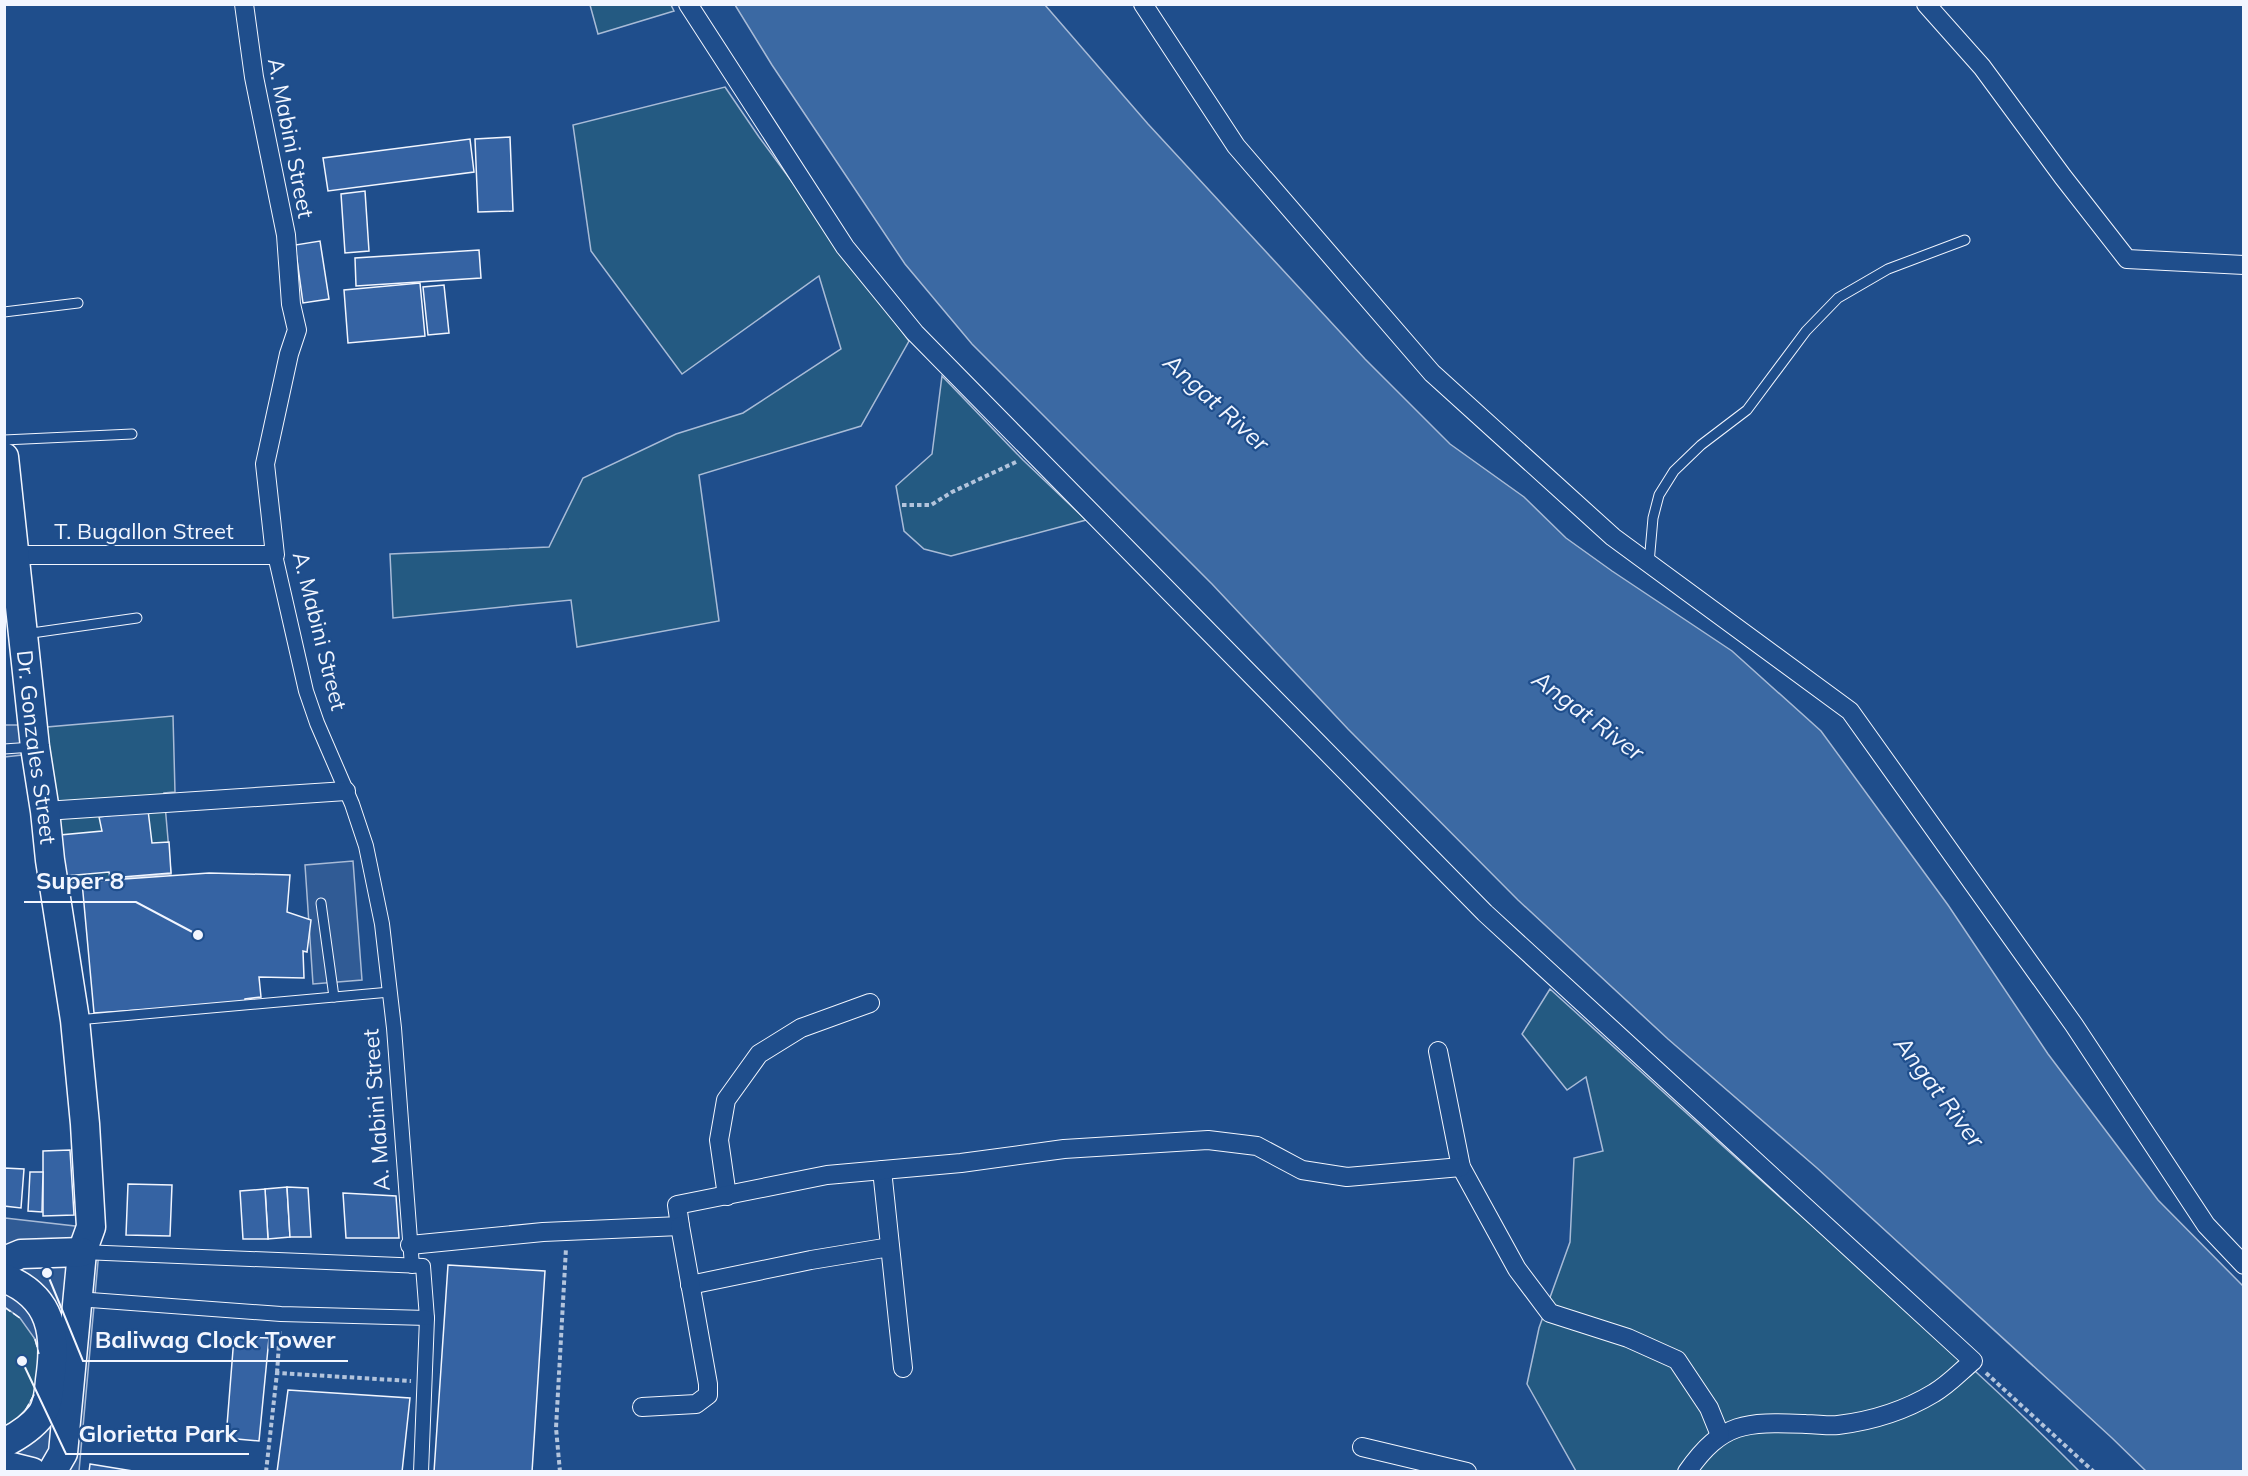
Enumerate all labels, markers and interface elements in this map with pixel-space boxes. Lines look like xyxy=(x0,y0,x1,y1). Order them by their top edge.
street label: A. Mabini Street xyxy=(262,56,320,221)
water label: Angat River xyxy=(1157,346,1277,458)
street label: T. Bugallon Street xyxy=(54,517,234,545)
street label: A. Mabini Street xyxy=(287,549,353,714)
street label: Dr. Gonzales Street xyxy=(11,649,62,846)
water label: Angat River xyxy=(1526,663,1651,768)
callout: Super 8 xyxy=(24,860,136,902)
text: Super 8 xyxy=(36,865,124,895)
street label: A. Mabini Street xyxy=(356,1028,396,1192)
water label: Angat River xyxy=(1888,1029,1992,1154)
callout: Baliwag Clock Tower xyxy=(83,1319,348,1361)
text: Baliwag Clock Tower xyxy=(95,1324,336,1354)
callout: Glorietta Park xyxy=(66,1412,249,1454)
text: Glorietta Park xyxy=(79,1418,238,1448)

